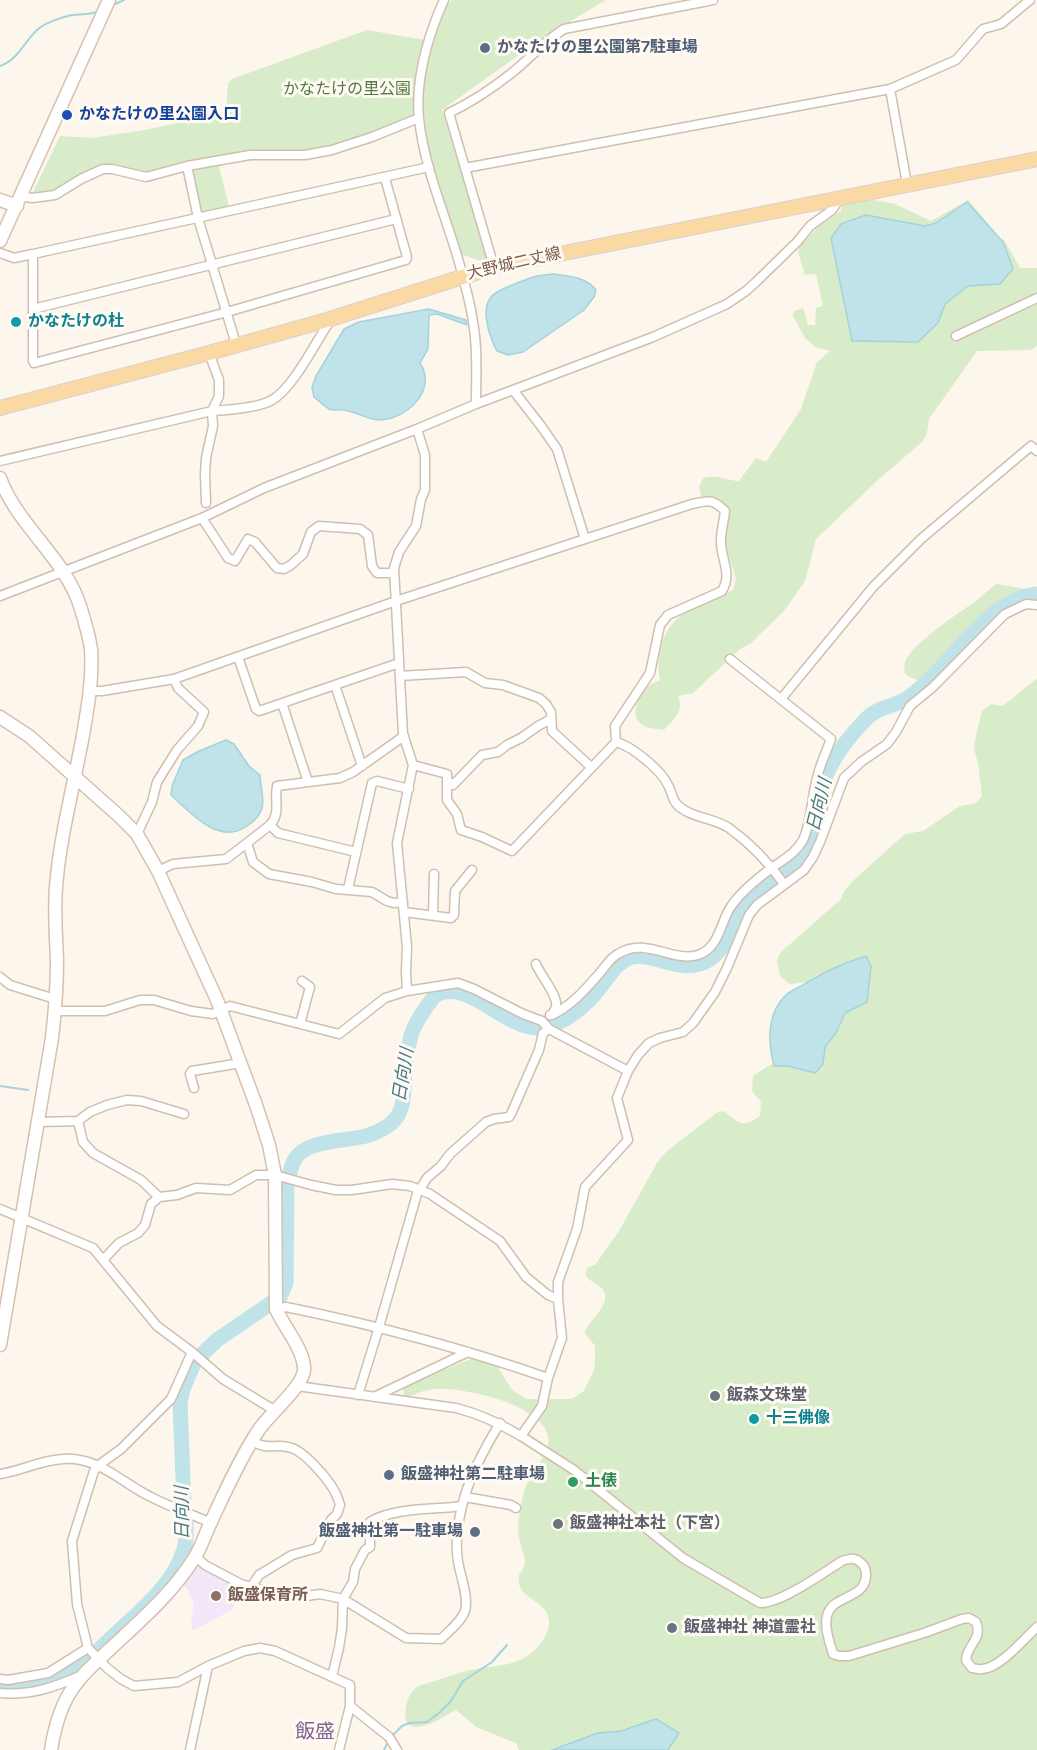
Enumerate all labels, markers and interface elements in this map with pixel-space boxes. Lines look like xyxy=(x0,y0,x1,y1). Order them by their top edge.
place label: かなたけの里公園第7駐車場 xyxy=(497,38,698,58)
marker: かなたけの里公園第7駐車場 xyxy=(478,41,492,55)
park label: かなたけの里公園 xyxy=(283,80,411,100)
place label: かなたけの里公園入口 xyxy=(79,105,239,125)
marker: かなたけの里公園入口 xyxy=(60,108,74,122)
street label: 大野城二丈線 xyxy=(465,244,563,284)
place label: かなたけの杜 xyxy=(28,312,124,332)
marker: かなたけの杜 xyxy=(9,315,23,329)
water label: 日向川 xyxy=(803,776,837,834)
water label: 日向川 xyxy=(389,1047,419,1103)
place label: 飯森文珠堂 xyxy=(727,1386,807,1406)
marker: 飯森文珠堂 xyxy=(708,1389,722,1403)
place label: 十三佛像 xyxy=(766,1409,830,1429)
marker: 十三佛像 xyxy=(747,1412,761,1426)
place label: 飯盛神社第二駐車場 xyxy=(401,1465,545,1485)
marker: 飯盛神社第二駐車場 xyxy=(382,1468,396,1482)
place label: 土俵 xyxy=(585,1472,617,1492)
marker: 土俵 xyxy=(566,1475,580,1489)
water label: 日向川 xyxy=(172,1486,194,1540)
place label: 飯盛神社本社（下宮） xyxy=(570,1514,730,1534)
marker: 飯盛神社本社（下宮） xyxy=(551,1517,565,1531)
place label: 飯盛神社第一駐車場 xyxy=(319,1522,463,1542)
marker: 飯盛神社第一駐車場 xyxy=(468,1525,482,1539)
place label: 飯盛保育所 xyxy=(228,1586,308,1606)
marker: 飯盛保育所 xyxy=(209,1589,223,1603)
place label: 飯盛神社 神道霊社 xyxy=(684,1618,816,1638)
marker: 飯盛神社 神道霊社 xyxy=(665,1621,679,1635)
district label: 飯盛 xyxy=(295,1721,335,1745)

